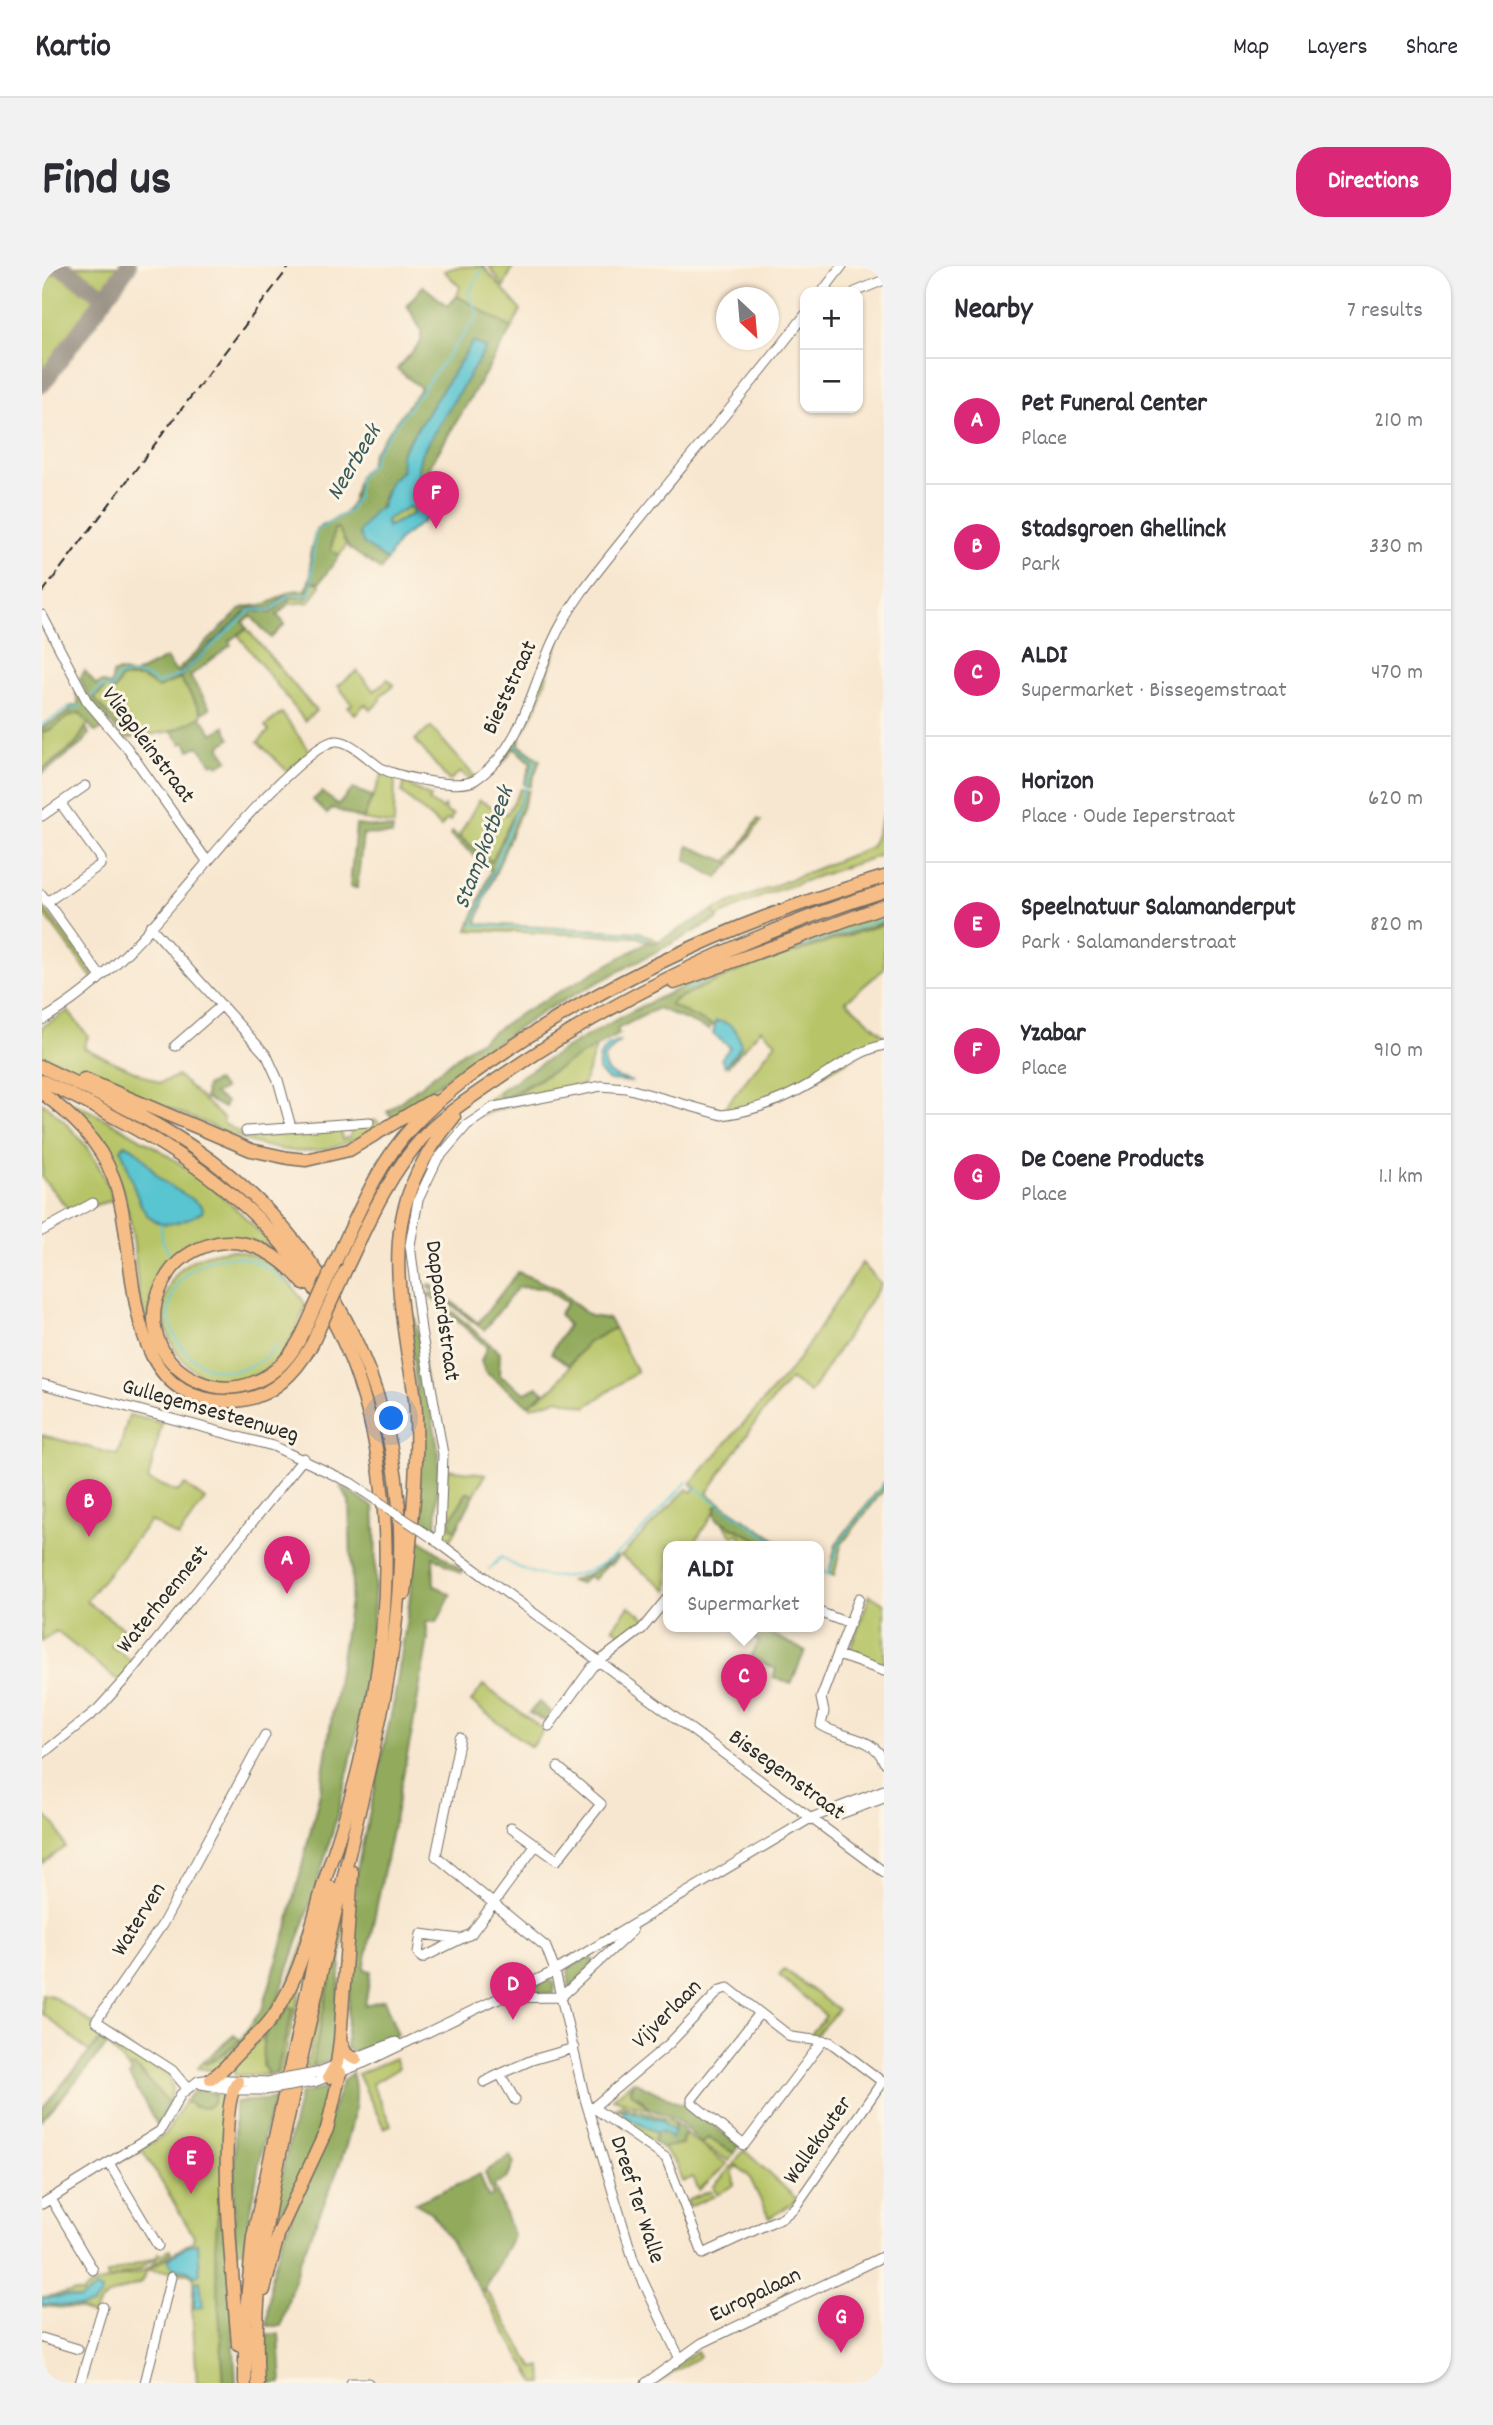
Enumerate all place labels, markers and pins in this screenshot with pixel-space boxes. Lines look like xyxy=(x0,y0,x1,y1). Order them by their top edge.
pin: F xyxy=(413,471,459,529)
pin: B xyxy=(66,1479,112,1537)
pin: A xyxy=(264,1536,310,1594)
pin: C xyxy=(721,1654,767,1712)
pin: D xyxy=(490,1962,536,2020)
pin: E xyxy=(168,2136,214,2194)
pin: G xyxy=(818,2295,864,2353)

